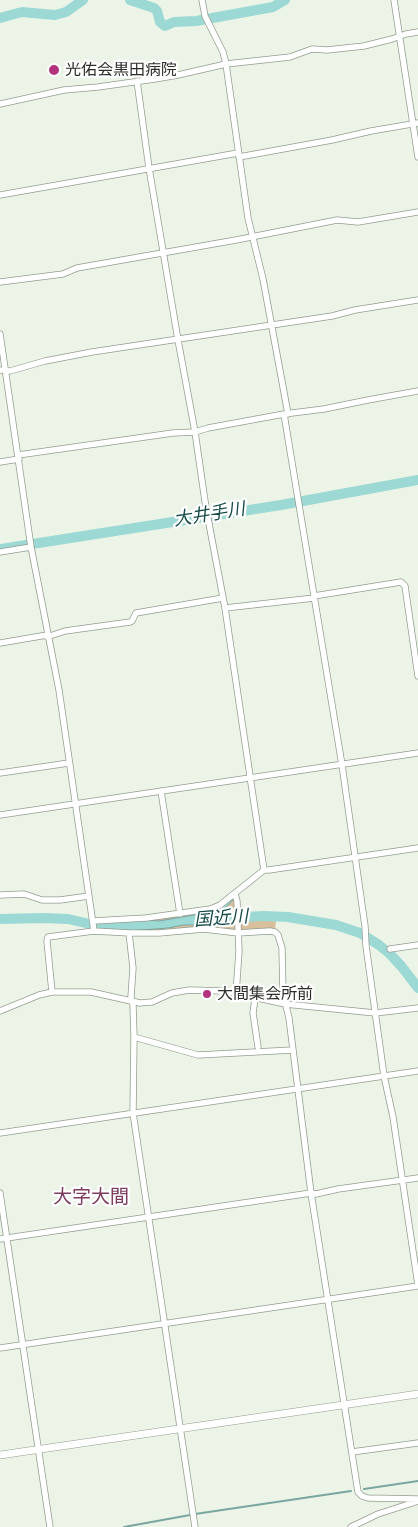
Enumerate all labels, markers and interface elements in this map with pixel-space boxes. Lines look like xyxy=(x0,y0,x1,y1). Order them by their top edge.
place label: 光佑会黒田病院 xyxy=(65,60,177,80)
marker: 光佑会黒田病院 xyxy=(47,63,61,77)
water label: 大井手川 xyxy=(172,498,246,530)
water label: 国近川 xyxy=(193,905,249,931)
place label: 大間集会所前 xyxy=(217,984,313,1004)
marker: 大間集会所前 xyxy=(201,988,213,1000)
district label: 大字大間 xyxy=(53,1186,129,1208)

